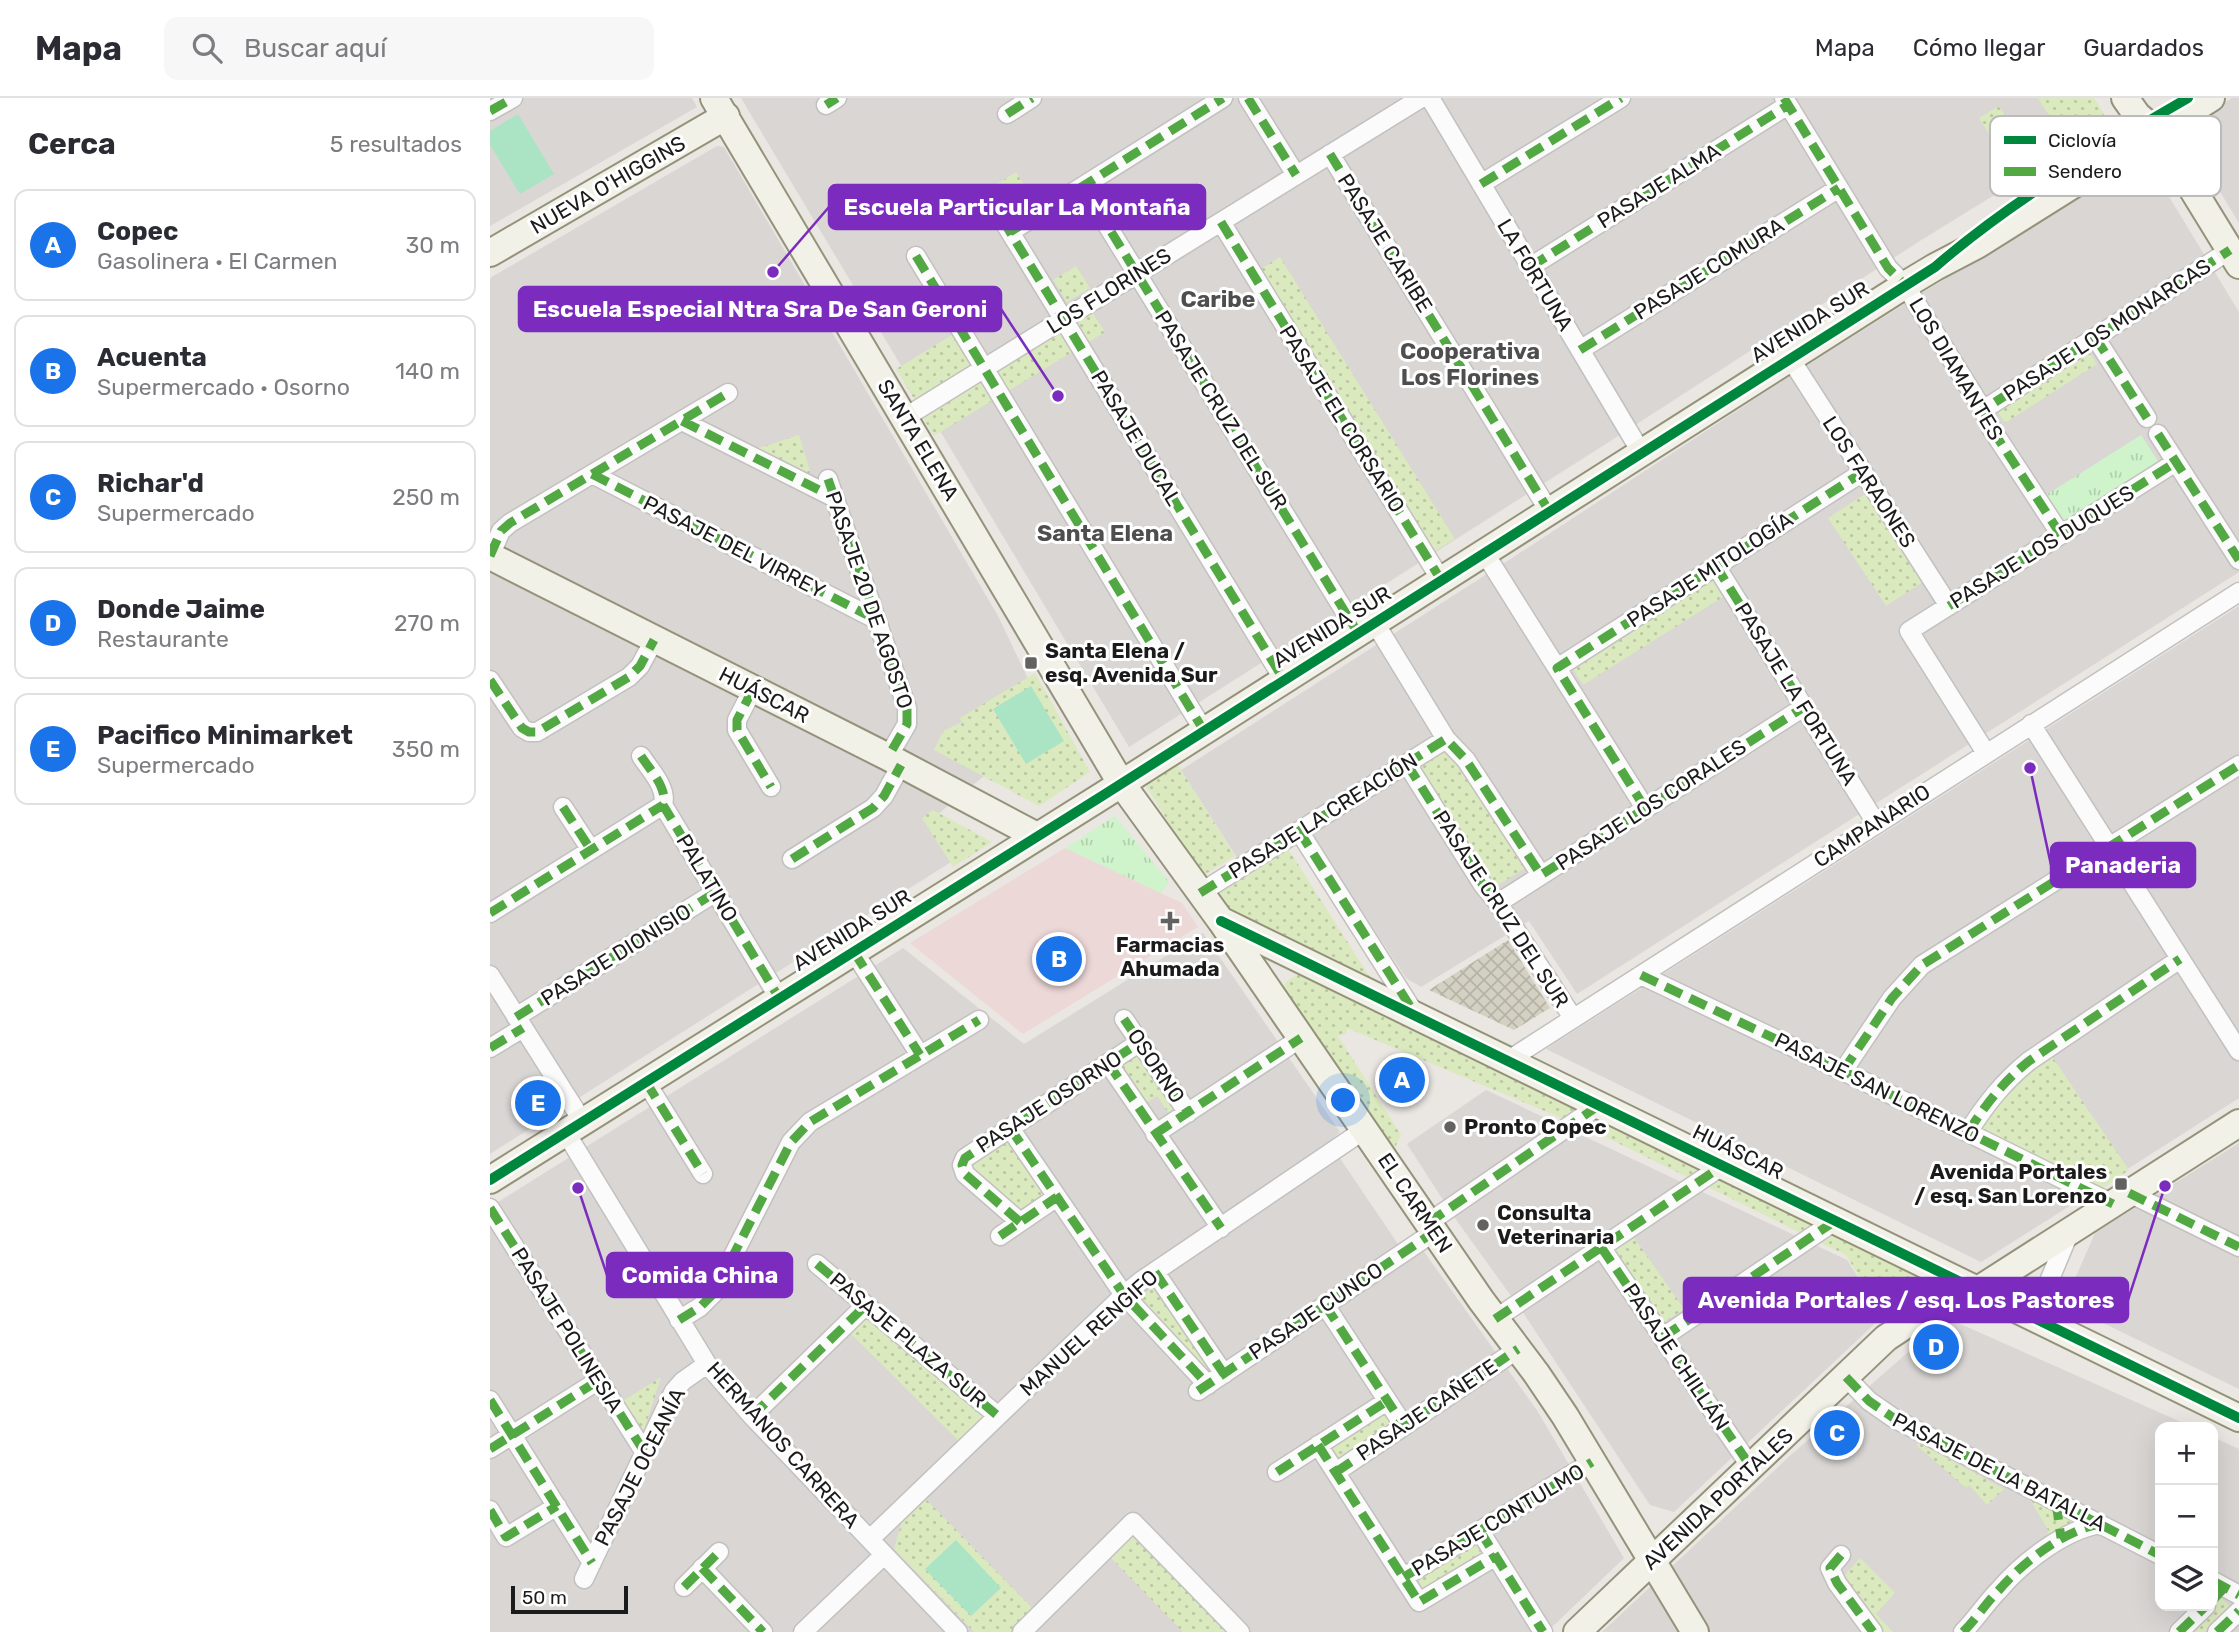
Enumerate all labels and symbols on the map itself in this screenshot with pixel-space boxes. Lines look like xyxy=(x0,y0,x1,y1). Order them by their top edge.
legend xyxy=(1990,116,2221,196)
text: Ciclovía xyxy=(2048,129,2117,152)
street label: NUEVA O'HIGGINS xyxy=(526,130,690,239)
street label: PASAJE ALMA xyxy=(1593,138,1725,233)
text: Sendero xyxy=(2048,160,2122,183)
street label: PASAJE CARIBE xyxy=(1333,169,1438,317)
callout: Escuela Particular La Montaña xyxy=(829,185,1205,229)
text: Escuela Particular La Montaña xyxy=(843,193,1191,221)
street label: PASAJE COMURA xyxy=(1629,212,1788,325)
street label: LA FORTUNA xyxy=(1492,214,1579,335)
street label: LOS FLORINES xyxy=(1042,242,1176,339)
street label: PASAJE LOS MONARCAS xyxy=(1998,253,2215,406)
street label: AVENIDA SUR xyxy=(1746,275,1873,368)
district label: Caribe xyxy=(1181,285,1255,313)
callout: Escuela Especial Ntra Sra De San Geroni xyxy=(519,287,1001,331)
street label: LOS DIAMANTES xyxy=(1904,293,2009,444)
text: Escuela Especial Ntra Sra De San Geroni xyxy=(533,295,987,323)
street label: PASAJE CRUZ DEL SUR xyxy=(1150,306,1293,514)
street label: PASAJE EL CORSARIO xyxy=(1275,320,1410,517)
district label: Cooperativa Los Florines xyxy=(1400,337,1540,391)
street label: PASAJE DUCAL xyxy=(1086,366,1187,510)
street label: SANTA ELENA xyxy=(873,375,964,505)
street label: LOS FARAONES xyxy=(1818,411,1921,552)
street label: PASAJE LOS DUQUES xyxy=(1945,480,2138,613)
street label: PASAJE 20 DE AGOSTO xyxy=(820,488,918,712)
street label: PASAJE DEL VIRREY xyxy=(639,490,829,603)
street label: PASAJE MITOLOGÍA xyxy=(1622,507,1797,633)
district label: Santa Elena xyxy=(1037,519,1173,547)
street label: AVENIDA SUR xyxy=(1268,580,1395,673)
street label: PASAJE LA FORTUNA xyxy=(1730,598,1863,790)
place label: Santa Elena / esq. Avenida Sur xyxy=(1045,638,1218,687)
marker: Santa Elena / esq. Avenida Sur xyxy=(1023,655,1039,671)
street label: HUÁSCAR xyxy=(715,661,814,728)
street label: PASAJE LOS CORALES xyxy=(1551,734,1751,876)
street label: PASAJE LA CREACIÓN xyxy=(1224,747,1422,884)
street label: CAMPANARIO xyxy=(1809,779,1935,872)
street label: PASAJE CRUZ DEL SUR xyxy=(1428,806,1574,1012)
street label: PALATINO xyxy=(672,829,743,926)
callout: Panaderia xyxy=(2051,843,2195,887)
text: Panaderia xyxy=(2065,851,2181,879)
street label: AVENIDA SUR xyxy=(788,883,915,976)
street label: PASAJE DIONISIO xyxy=(536,898,695,1011)
marker: Farmacias Ahumada xyxy=(1162,913,1178,929)
place label: Farmacias Ahumada xyxy=(1116,932,1224,981)
pin: B xyxy=(1036,933,1082,985)
street label: OSORNO xyxy=(1123,1024,1190,1108)
street label: PASAJE SAN LORENZO xyxy=(1771,1027,1984,1148)
street label: PASAJE OSORNO xyxy=(971,1045,1126,1158)
pin: A xyxy=(1379,1054,1425,1106)
pin: E xyxy=(515,1077,561,1129)
your location xyxy=(1326,1083,1360,1117)
place label: Pronto Copec xyxy=(1464,1114,1607,1139)
marker: Pronto Copec xyxy=(1442,1119,1458,1135)
street label: HUÁSCAR xyxy=(1689,1119,1788,1184)
street label: EL CARMEN xyxy=(1373,1148,1458,1257)
place label: Avenida Portales / esq. San Lorenzo xyxy=(1914,1159,2107,1208)
marker: Avenida Portales / esq. San Lorenzo xyxy=(2113,1176,2129,1192)
place label: Consulta Veterinaria xyxy=(1497,1200,1615,1249)
marker: Consulta Veterinaria xyxy=(1475,1217,1491,1233)
street label: PASAJE POLINESIA xyxy=(507,1243,628,1417)
callout: Comida China xyxy=(607,1253,792,1297)
street label: PASAJE CUNCO xyxy=(1244,1257,1387,1365)
text: Comida China xyxy=(622,1261,778,1289)
street label: MANUEL RENGIFO xyxy=(1015,1264,1163,1401)
street label: PASAJE PLAZA SUR xyxy=(825,1267,992,1412)
callout: Avenida Portales / esq. Los Pastores xyxy=(1684,1278,2128,1322)
street label: PASAJE CHILLÁN xyxy=(1618,1279,1735,1435)
text: Avenida Portales / esq. Los Pastores xyxy=(1698,1286,2115,1314)
pin: D xyxy=(1913,1321,1959,1373)
street label: PASAJE CAÑETE xyxy=(1352,1353,1502,1466)
street label: HERMANOS CARRERA xyxy=(702,1356,865,1533)
street label: PASAJE OCEANÍA xyxy=(589,1384,690,1550)
pin: C xyxy=(1814,1407,1860,1459)
street label: PASAJE DE LA BATALLA xyxy=(1888,1407,2110,1536)
street label: AVENIDA PORTALES xyxy=(1637,1423,1798,1575)
street label: PASAJE CONTULMO xyxy=(1407,1458,1589,1581)
scale bar xyxy=(511,1583,628,1615)

